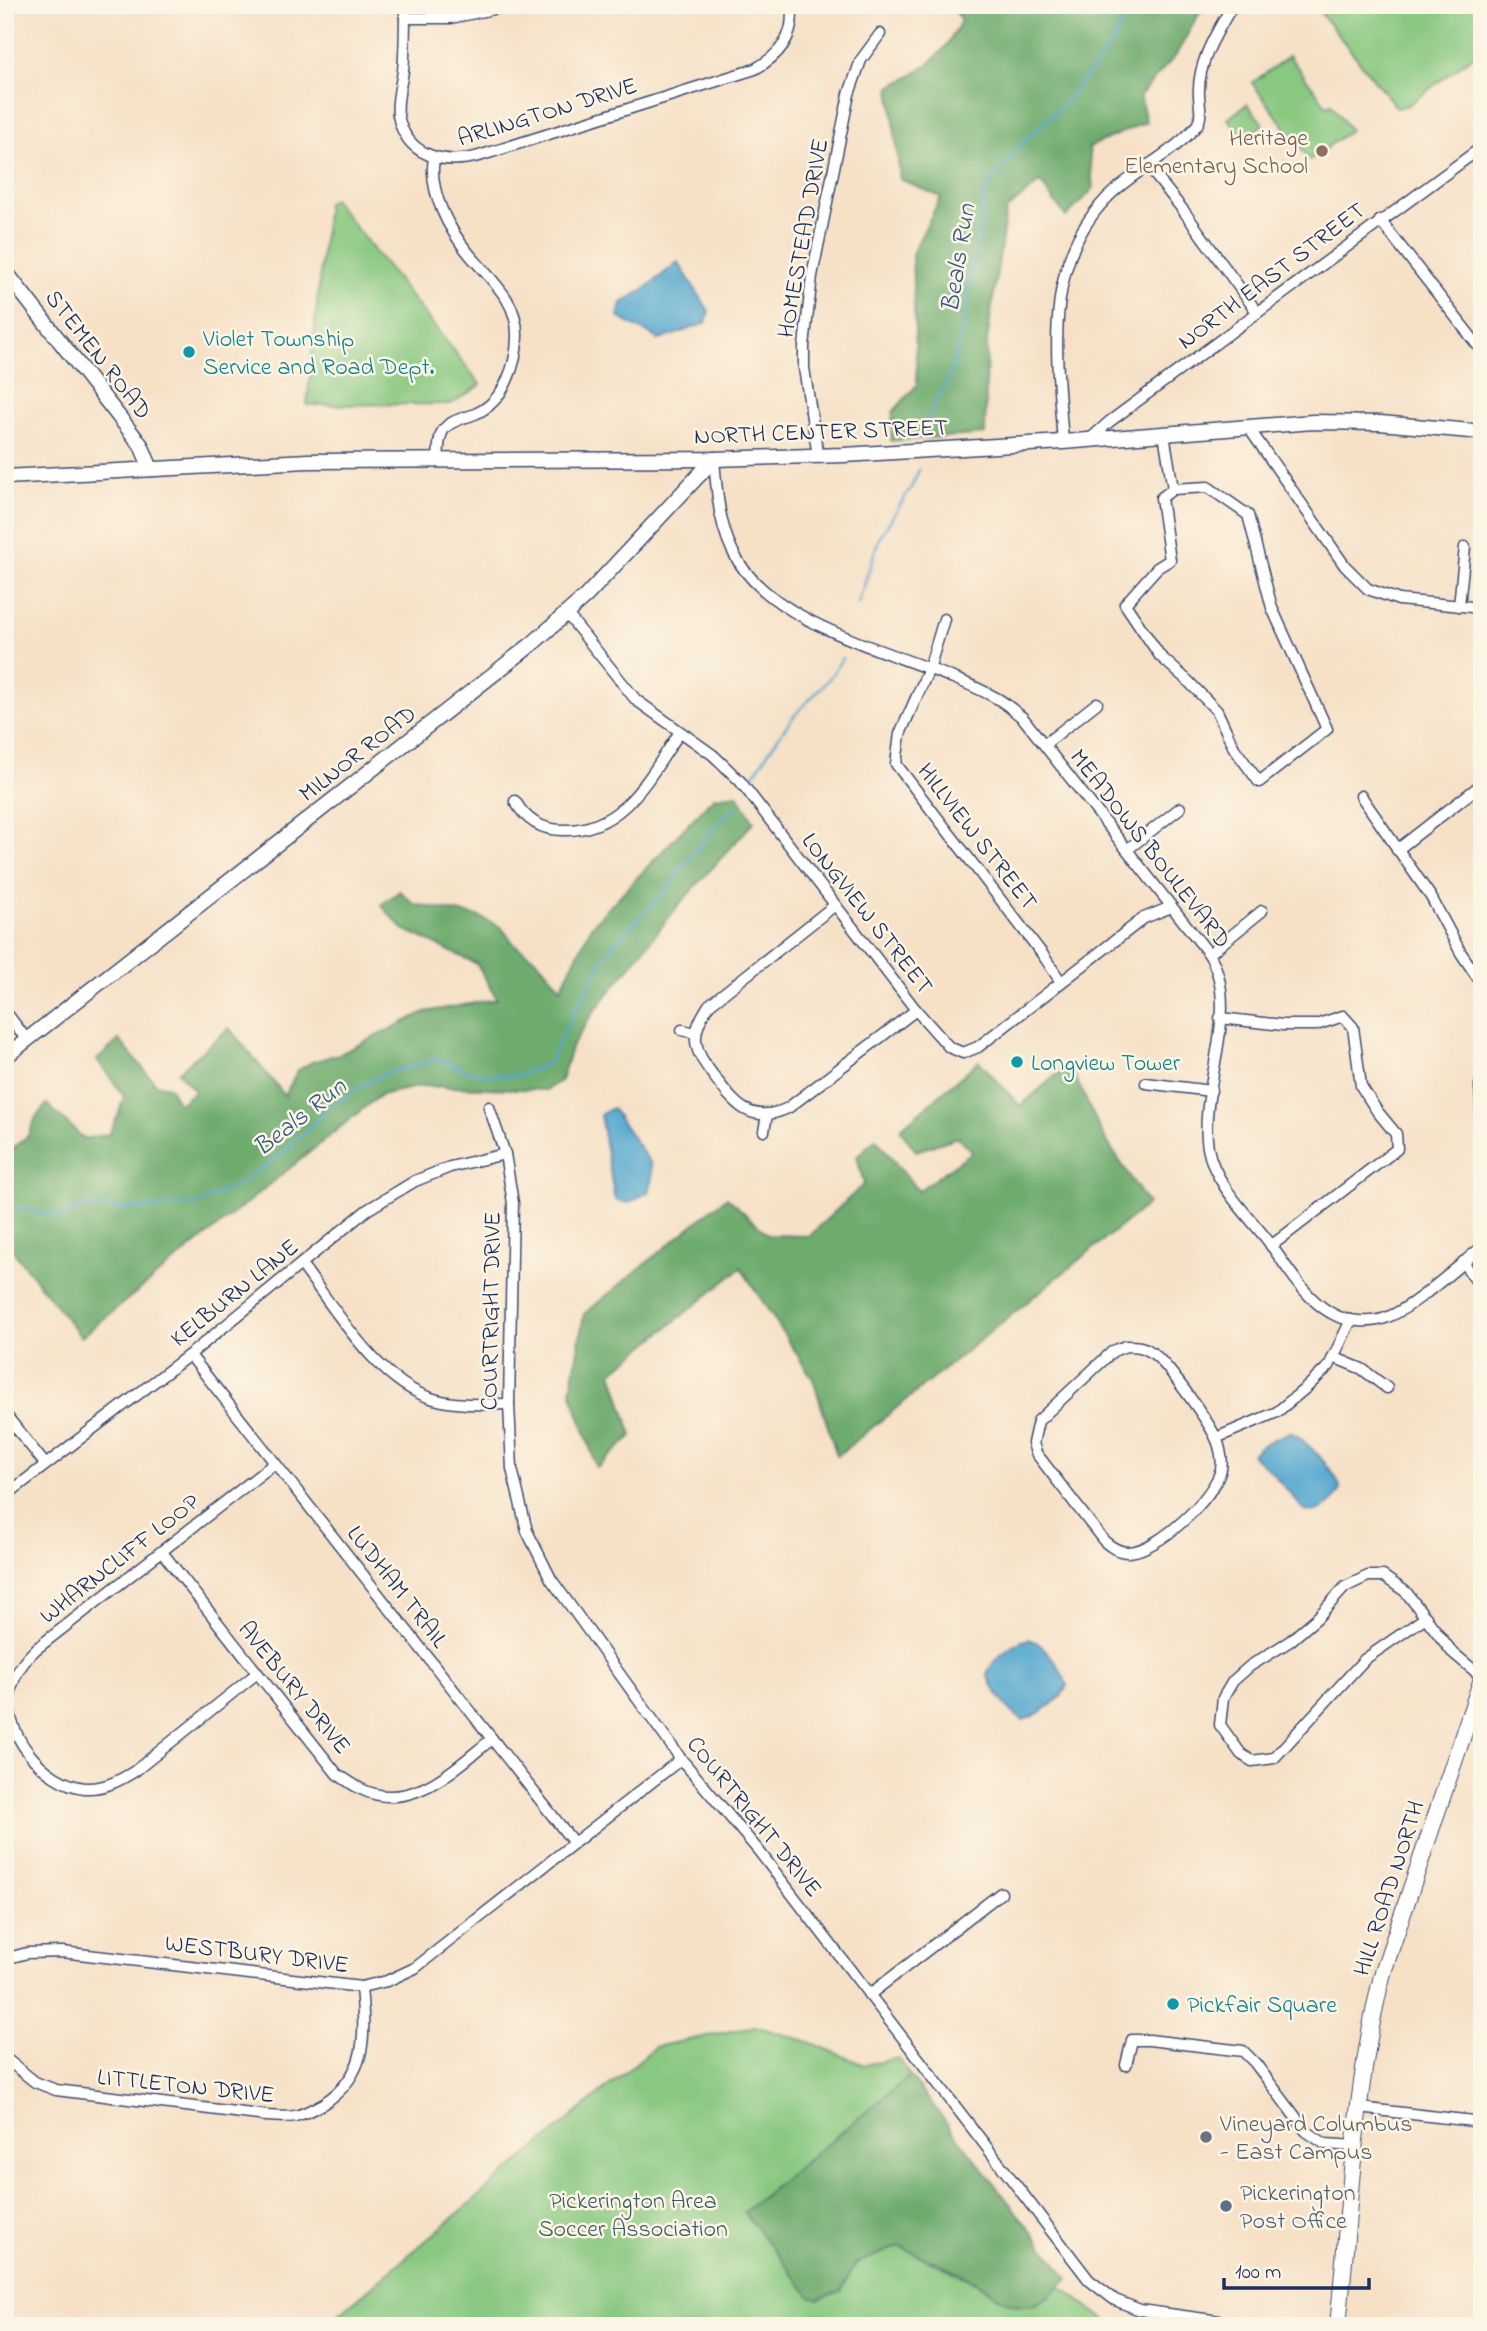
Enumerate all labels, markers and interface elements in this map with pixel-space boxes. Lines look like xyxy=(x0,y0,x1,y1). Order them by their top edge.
street label: ARLINGTON DRIVE xyxy=(453,69,642,157)
place label: Heritage Elementary School xyxy=(1124,122,1308,186)
street label: HOMESTEAD DRIVE xyxy=(770,136,839,341)
marker: Heritage Elementary School xyxy=(1314,143,1330,159)
street label: NORTH EAST STREET xyxy=(1171,194,1374,359)
water label: Beals Run xyxy=(933,200,987,315)
street label: STEMEN ROAD xyxy=(35,283,159,428)
place label: Violet Township Service and Road Dept. xyxy=(202,323,435,386)
marker: Violet Township Service and Road Dept. xyxy=(181,344,197,360)
street label: NORTH CENTER STREET xyxy=(693,412,949,455)
street label: MILNOR ROAD xyxy=(292,698,425,812)
street label: MEADOWS BOULEVARD xyxy=(1060,742,1238,957)
street label: HILLVIEW STREET xyxy=(907,756,1045,919)
street label: LONGVIEW STREET xyxy=(792,826,941,1003)
place label: Longview Tower xyxy=(1031,1047,1181,1082)
marker: Longview Tower xyxy=(1009,1054,1025,1070)
water label: Beals Run xyxy=(246,1069,357,1167)
street label: COURTRIGHT DRIVE xyxy=(473,1211,512,1411)
street label: KELBURN LANE xyxy=(164,1231,307,1357)
street label: WHARNCLIFF LOOP xyxy=(33,1486,208,1634)
street label: LUDHAM TRAIL xyxy=(337,1519,455,1656)
street label: AVEBURY DRIVE xyxy=(228,1614,358,1763)
street label: COURTRIGHT DRIVE xyxy=(677,1729,829,1906)
street label: HILL ROAD NORTH xyxy=(1346,1797,1435,1981)
street label: WESTBURY DRIVE xyxy=(163,1927,351,1984)
place label: Pickfair Square xyxy=(1187,1989,1337,2024)
marker: Pickfair Square xyxy=(1165,1996,1181,2012)
street label: LITTLETON DRIVE xyxy=(95,2061,276,2114)
place label: Vineyard Columbus - East Campus xyxy=(1219,2108,1412,2171)
marker: Vineyard Columbus - East Campus xyxy=(1198,2129,1214,2145)
place label: Pickerington Post Office xyxy=(1240,2177,1355,2240)
park label: Pickerington Area Soccer Association xyxy=(538,2185,728,2248)
marker: Pickerington Post Office xyxy=(1218,2198,1234,2214)
scale bar xyxy=(1224,2247,1370,2291)
text: 100 m xyxy=(1235,2258,1281,2288)

